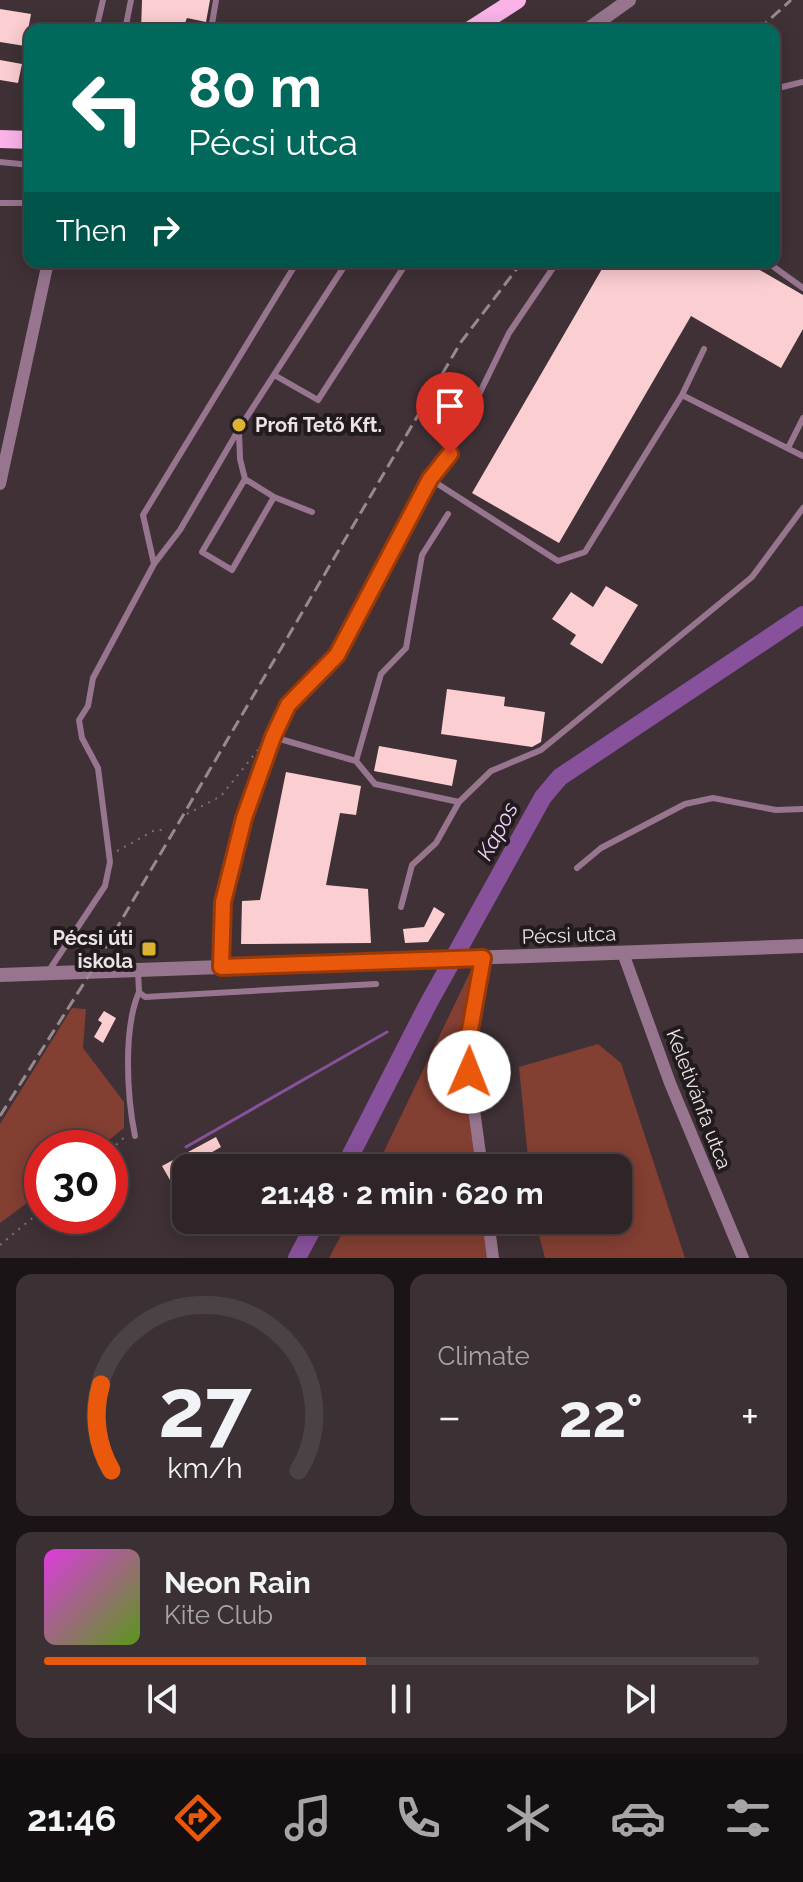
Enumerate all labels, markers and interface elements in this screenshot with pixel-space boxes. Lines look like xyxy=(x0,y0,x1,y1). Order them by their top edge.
text: 80 m xyxy=(188,54,322,120)
icon: left xyxy=(56,56,160,160)
text: Pécsi utca xyxy=(188,121,358,163)
icon: right xyxy=(143,208,187,252)
text: Then xyxy=(56,213,127,248)
pin xyxy=(416,372,484,454)
icon: arrive xyxy=(428,384,472,428)
place label: Profi Tető Kft. xyxy=(255,413,382,437)
marker: Profi Tető Kft. xyxy=(230,416,248,434)
water label: Kapos xyxy=(471,798,523,864)
street label: Pécsi utca xyxy=(521,921,617,949)
place label: Pécsi úti iskola xyxy=(53,926,133,973)
marker: Pécsi úti iskola xyxy=(140,940,158,958)
street label: Keletivánfa utca xyxy=(661,1026,737,1172)
position arrow xyxy=(427,1030,511,1114)
speed limit sign: 30 xyxy=(24,1130,128,1234)
text: 21:48 · 2 min · 620 m xyxy=(260,1176,544,1211)
text: Climate xyxy=(438,1341,530,1371)
text: 27 xyxy=(158,1359,252,1456)
text: 22° xyxy=(559,1381,643,1451)
text: − xyxy=(438,1391,461,1442)
text: + xyxy=(741,1391,759,1442)
text: km/h xyxy=(167,1451,242,1485)
text: Neon Rain xyxy=(164,1565,311,1600)
text: Kite Club xyxy=(164,1600,273,1630)
icon: previous xyxy=(141,1677,185,1721)
icon: pause xyxy=(379,1677,423,1721)
icon: next xyxy=(618,1677,662,1721)
icon: directions xyxy=(170,1790,226,1846)
icon: music xyxy=(280,1790,336,1846)
icon: phone xyxy=(390,1790,446,1846)
icon: climate xyxy=(500,1790,556,1846)
icon: car xyxy=(610,1790,666,1846)
icon: filters xyxy=(720,1790,776,1846)
text: 21:46 xyxy=(27,1797,116,1839)

